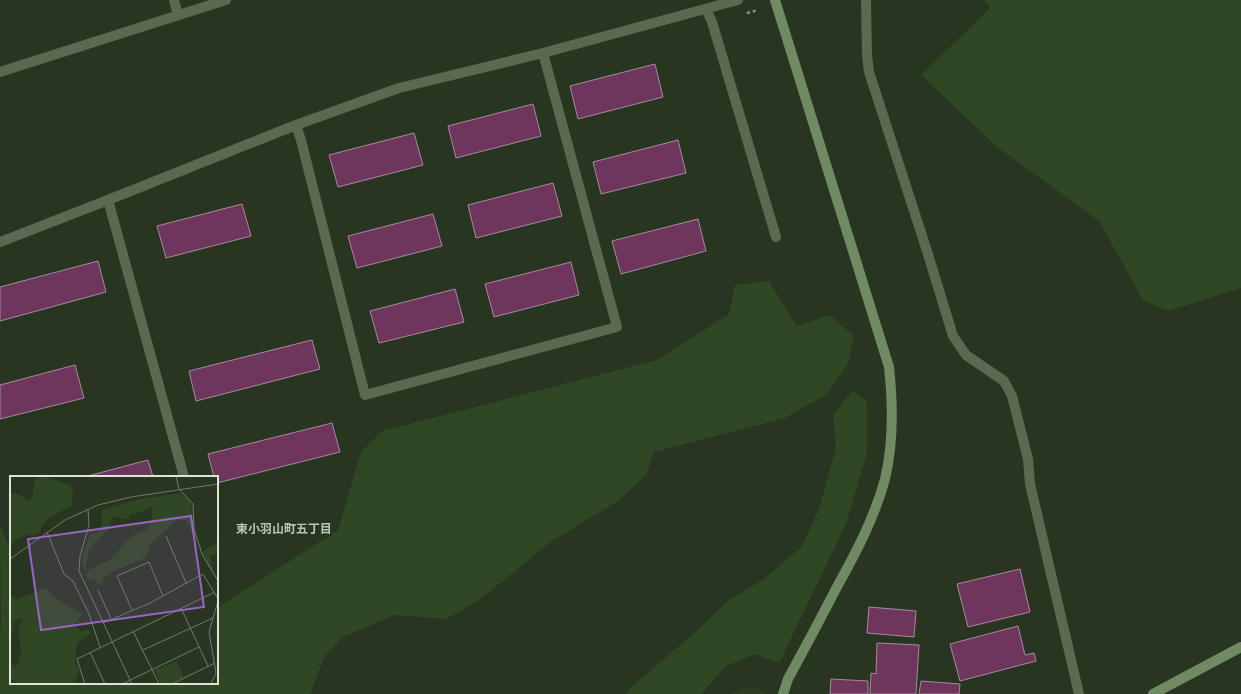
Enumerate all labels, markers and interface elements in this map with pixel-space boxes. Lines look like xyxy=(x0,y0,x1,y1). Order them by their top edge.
inset map xyxy=(10,476,218,684)
district label: 東小羽山町五丁目 xyxy=(236,520,332,537)

